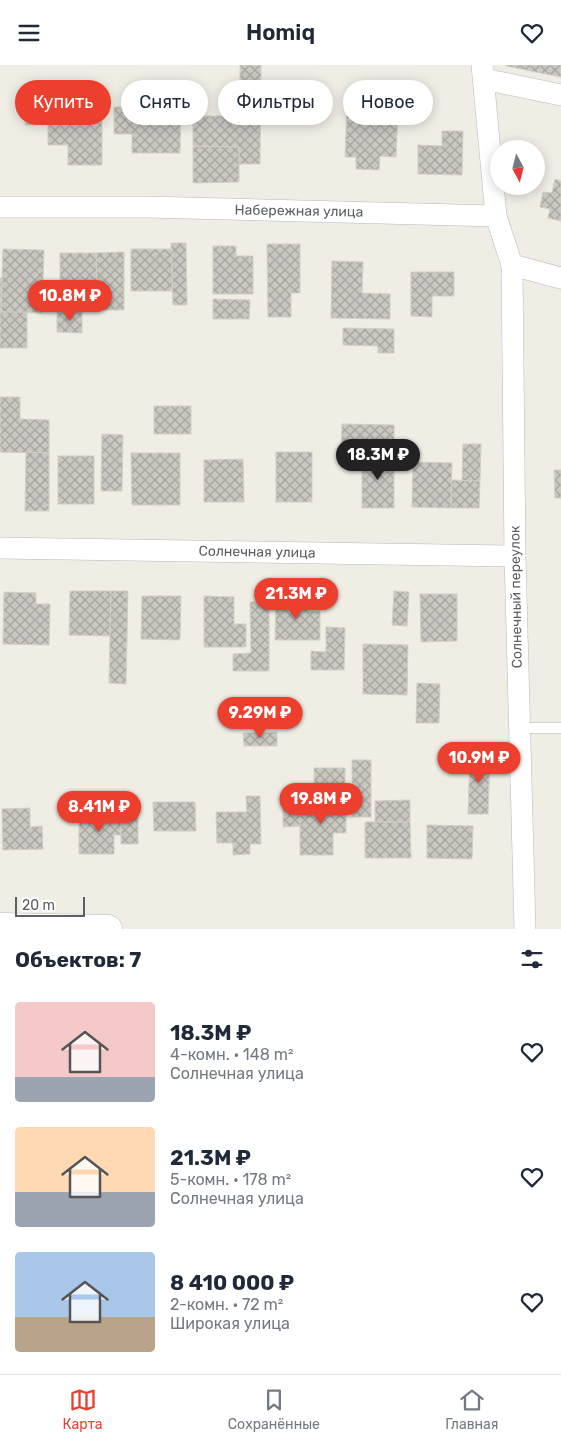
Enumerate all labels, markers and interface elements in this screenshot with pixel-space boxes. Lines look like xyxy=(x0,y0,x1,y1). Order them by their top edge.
icon: menu xyxy=(15,19,43,47)
text: Homiq xyxy=(246,19,315,46)
icon: heart xyxy=(518,19,546,47)
chip: Купить xyxy=(15,80,111,125)
chip: Снять xyxy=(121,80,208,125)
chip: Фильтры xyxy=(218,80,333,125)
chip: Новое xyxy=(343,80,433,125)
north arrow xyxy=(490,140,545,195)
map controls xyxy=(490,140,545,195)
street label: Набережная улица xyxy=(235,201,363,221)
pin: 10.8M ₽ xyxy=(24,279,116,322)
text: 10.8M ₽ xyxy=(39,286,101,305)
pin: 18.3M ₽ xyxy=(332,439,424,481)
text: 18.3M ₽ xyxy=(347,445,409,464)
street label: Солнечный переулок xyxy=(506,525,526,669)
street label: Солнечная улица xyxy=(198,542,316,562)
pin: 21.3M ₽ xyxy=(250,577,342,620)
text: 21.3M ₽ xyxy=(265,584,327,603)
pin: 9.29M ₽ xyxy=(214,697,306,739)
text: 9.29M ₽ xyxy=(229,703,291,722)
pin: 10.9M ₽ xyxy=(433,741,525,784)
text: 10.9M ₽ xyxy=(448,748,510,767)
pin: 19.8M ₽ xyxy=(275,783,367,825)
text: 19.8M ₽ xyxy=(291,789,351,808)
pin: 8.41M ₽ xyxy=(53,791,145,833)
text: 8.41M ₽ xyxy=(68,797,130,816)
scale bar xyxy=(15,894,85,917)
text: 20 m xyxy=(22,897,55,914)
icon: filters xyxy=(518,945,546,973)
text: Объектов: 7 xyxy=(15,947,141,972)
text: 18.3M ₽ xyxy=(170,1020,251,1045)
icon: home xyxy=(55,1022,115,1082)
icon: heart xyxy=(518,1038,546,1066)
text: 4-комн. · 148 m² xyxy=(170,1045,293,1064)
text: Солнечная улица xyxy=(170,1064,304,1083)
text: 21.3M ₽ xyxy=(170,1145,251,1170)
icon: home xyxy=(55,1147,115,1207)
icon: heart xyxy=(518,1163,546,1191)
text: 5-комн. · 178 m² xyxy=(170,1170,291,1189)
text: Солнечная улица xyxy=(170,1189,304,1208)
text: 8 410 000 ₽ xyxy=(170,1270,294,1295)
icon: home xyxy=(55,1272,115,1332)
icon: heart xyxy=(518,1288,546,1316)
text: 2-комн. · 72 m² xyxy=(170,1295,283,1314)
text: Широкая улица xyxy=(170,1314,290,1333)
tab: Карта xyxy=(63,1386,103,1433)
tab: Сохранённые xyxy=(228,1386,320,1433)
tab: Главная xyxy=(445,1386,498,1433)

